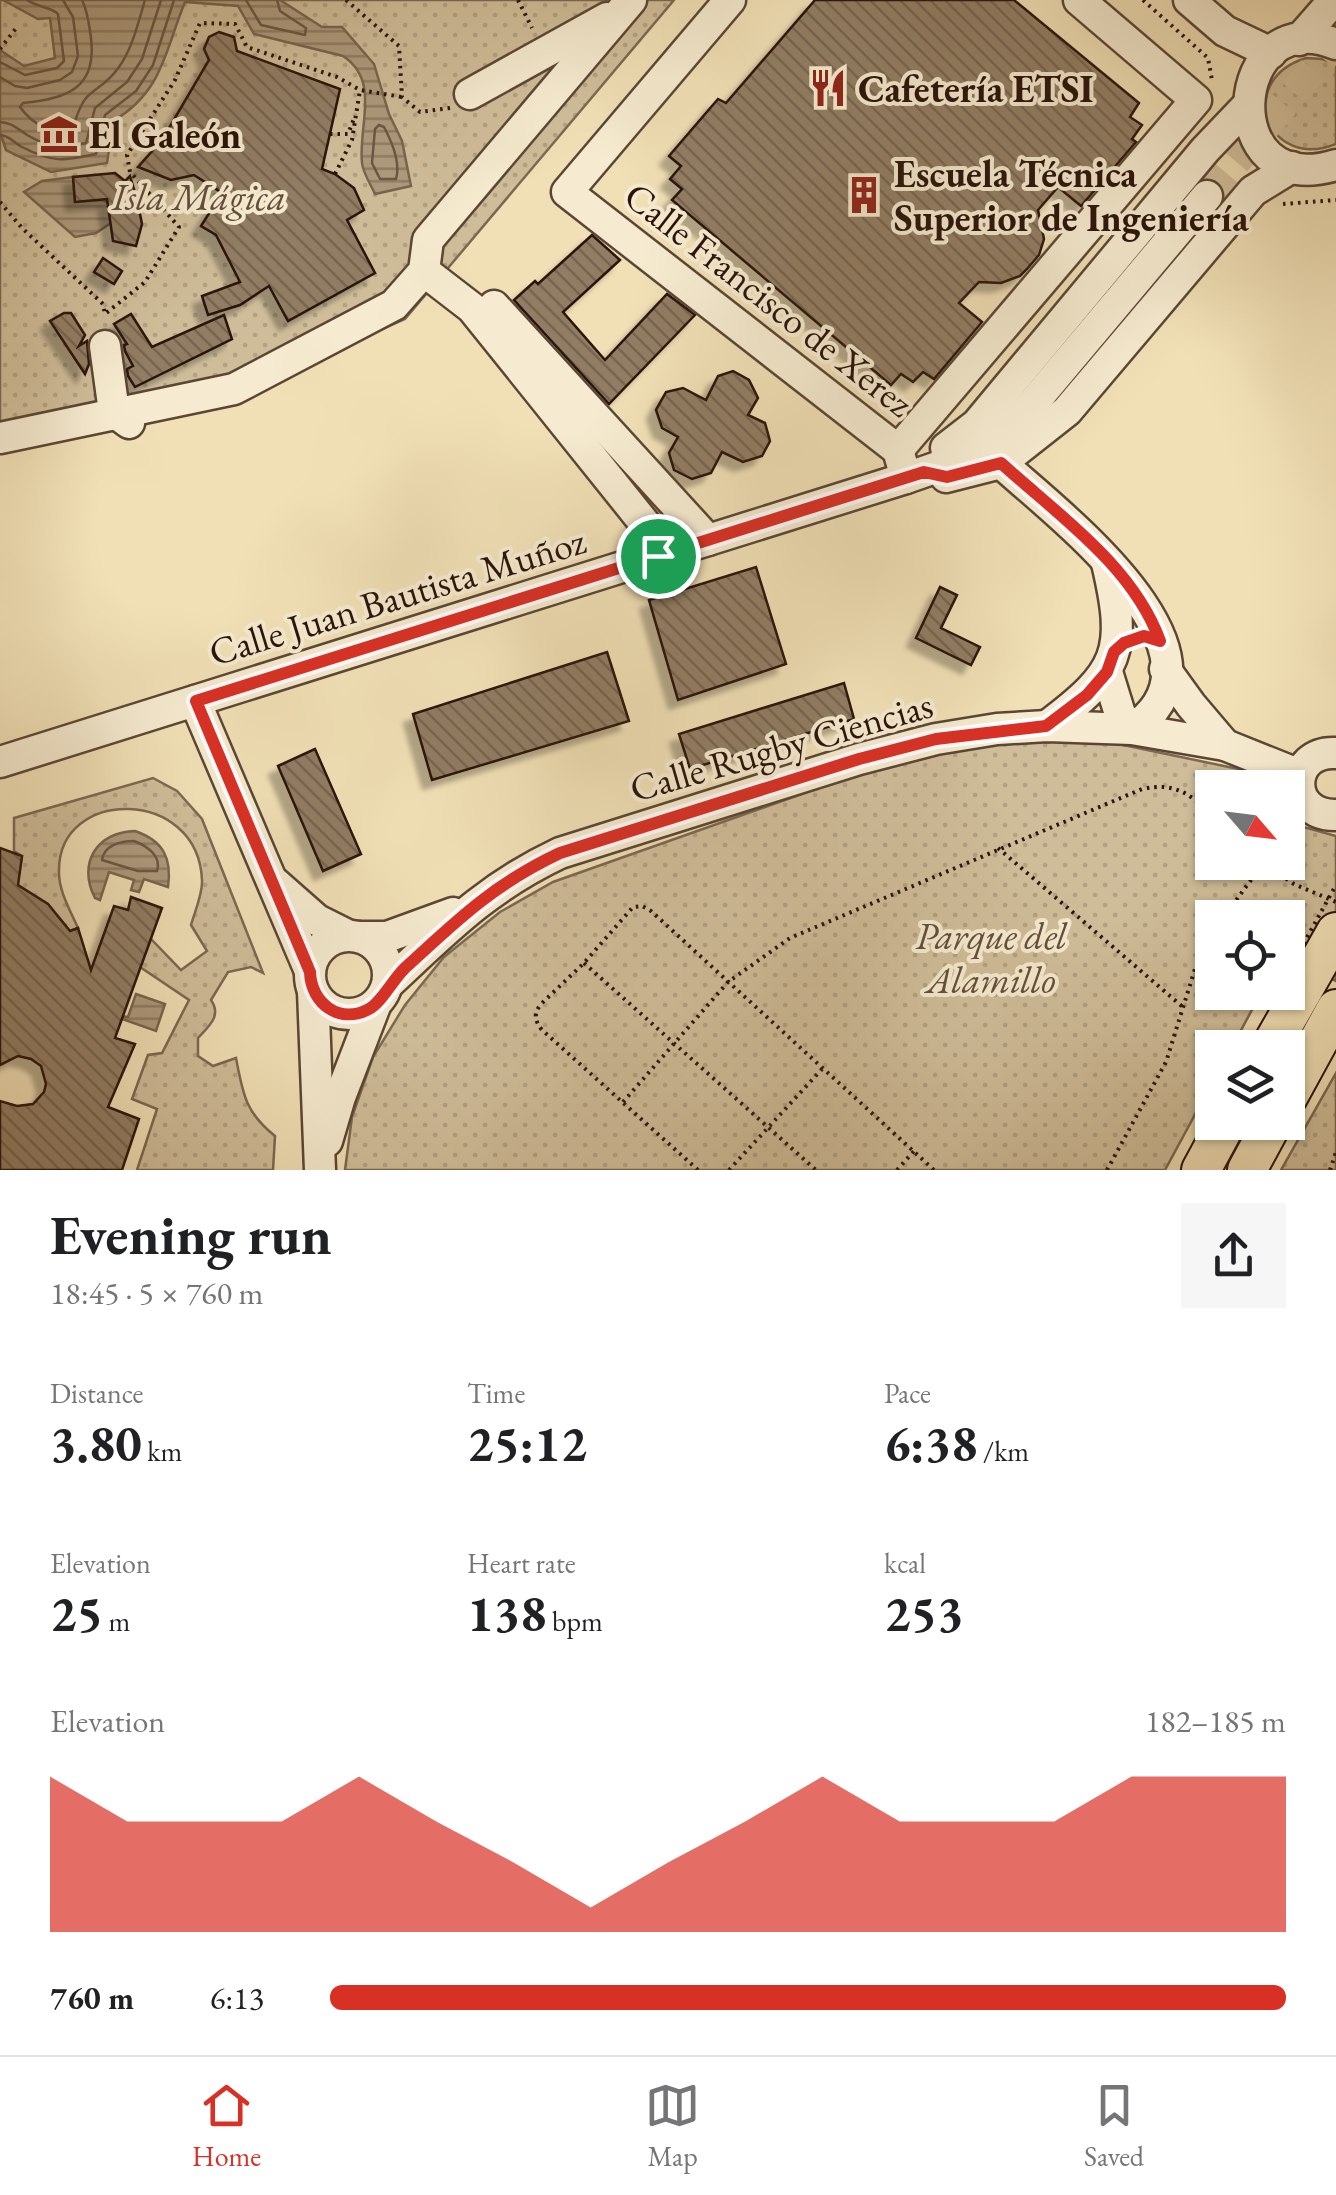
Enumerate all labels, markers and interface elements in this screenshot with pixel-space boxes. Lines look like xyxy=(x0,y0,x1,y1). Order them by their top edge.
place label: Cafetería ETSI xyxy=(858,64,1093,113)
restaurant icon: Cafetería ETSI xyxy=(807,67,849,109)
place label: El Galeón xyxy=(89,110,241,159)
museum icon: El Galeón xyxy=(38,113,80,155)
place label: Escuela Técnica Superior de Ingeniería xyxy=(894,149,1249,242)
street label: Calle Francisco de Xerez xyxy=(615,171,924,428)
park label: Isla Mágica xyxy=(111,172,286,221)
building icon: Escuela Técnica Superior de Ingeniería xyxy=(843,174,885,216)
pin xyxy=(616,514,701,599)
street label: Calle Juan Bautista Muñoz xyxy=(203,515,592,677)
icon: arrive xyxy=(631,529,686,584)
street label: Calle Rugby Ciencias xyxy=(624,679,938,813)
north arrow xyxy=(1195,770,1305,880)
map controls xyxy=(1195,770,1305,1140)
button: locate xyxy=(1195,900,1305,1010)
park label: Parque del Alamillo xyxy=(915,911,1068,1004)
button: layers xyxy=(1195,1030,1305,1140)
text: Evening run xyxy=(50,1199,332,1270)
button: share xyxy=(1181,1203,1286,1308)
text: 18:45 · 5 × 760 m xyxy=(50,1272,263,1314)
text: Distance xyxy=(50,1375,144,1411)
text: Time xyxy=(467,1375,525,1411)
text: Pace xyxy=(884,1375,931,1411)
text: 3.80 xyxy=(50,1411,142,1476)
text: 25:12 xyxy=(467,1411,587,1476)
text: 6:38 xyxy=(884,1411,977,1476)
text: km xyxy=(142,1433,182,1469)
text: /km xyxy=(977,1433,1029,1469)
text: Elevation xyxy=(50,1545,151,1581)
text: Heart rate xyxy=(467,1545,576,1581)
text: kcal xyxy=(884,1545,926,1581)
text: 25 xyxy=(50,1581,103,1646)
text: 138 xyxy=(467,1581,546,1646)
text: 253 xyxy=(884,1581,963,1646)
text: m xyxy=(103,1603,130,1639)
text: bpm xyxy=(546,1603,603,1639)
text: Elevation xyxy=(50,1700,165,1742)
text: 182–185 m xyxy=(1145,1700,1286,1742)
text: 760 m xyxy=(50,1977,134,2019)
text: 6:13 xyxy=(210,1977,264,2019)
tab: Home xyxy=(192,2078,261,2174)
tab: Map xyxy=(645,2078,700,2174)
tab: Saved xyxy=(1084,2078,1144,2174)

